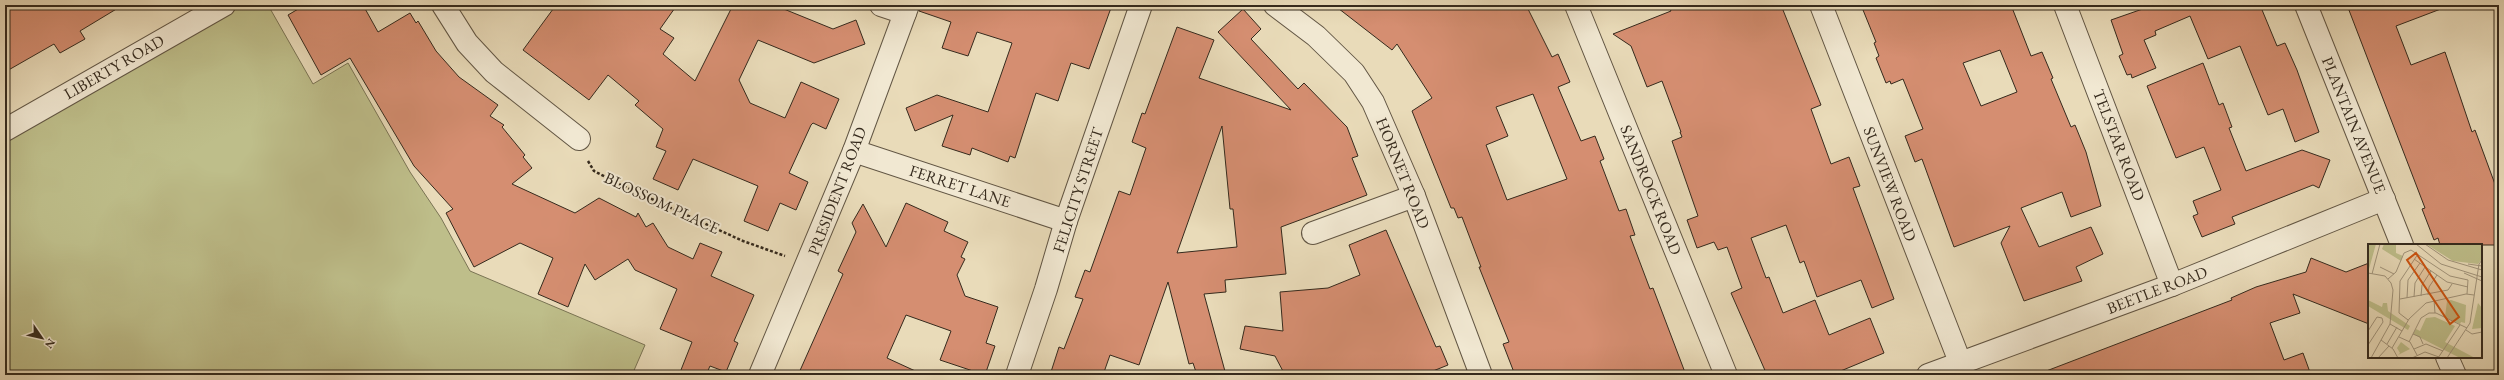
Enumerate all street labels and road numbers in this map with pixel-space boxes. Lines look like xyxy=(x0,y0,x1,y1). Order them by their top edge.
street label: LIBERTY ROAD xyxy=(60,30,168,104)
street label: PLANTAIN AVENUE xyxy=(2317,53,2391,197)
street label: TELSTAR ROAD xyxy=(2088,86,2150,204)
street label: HORNET ROAD xyxy=(1371,114,1435,232)
street label: SANDROCK ROAD xyxy=(1615,122,1687,258)
street label: PRESIDENT ROAD xyxy=(803,124,871,258)
street label: SUNVIEW ROAD xyxy=(1858,124,1922,244)
street label: FELICITY STREET xyxy=(1048,125,1108,255)
street label: FERRET LANE xyxy=(907,160,1013,212)
street label: BLOSSOM PLACE xyxy=(601,167,723,239)
street label: BEETLE ROAD xyxy=(2104,261,2210,319)

